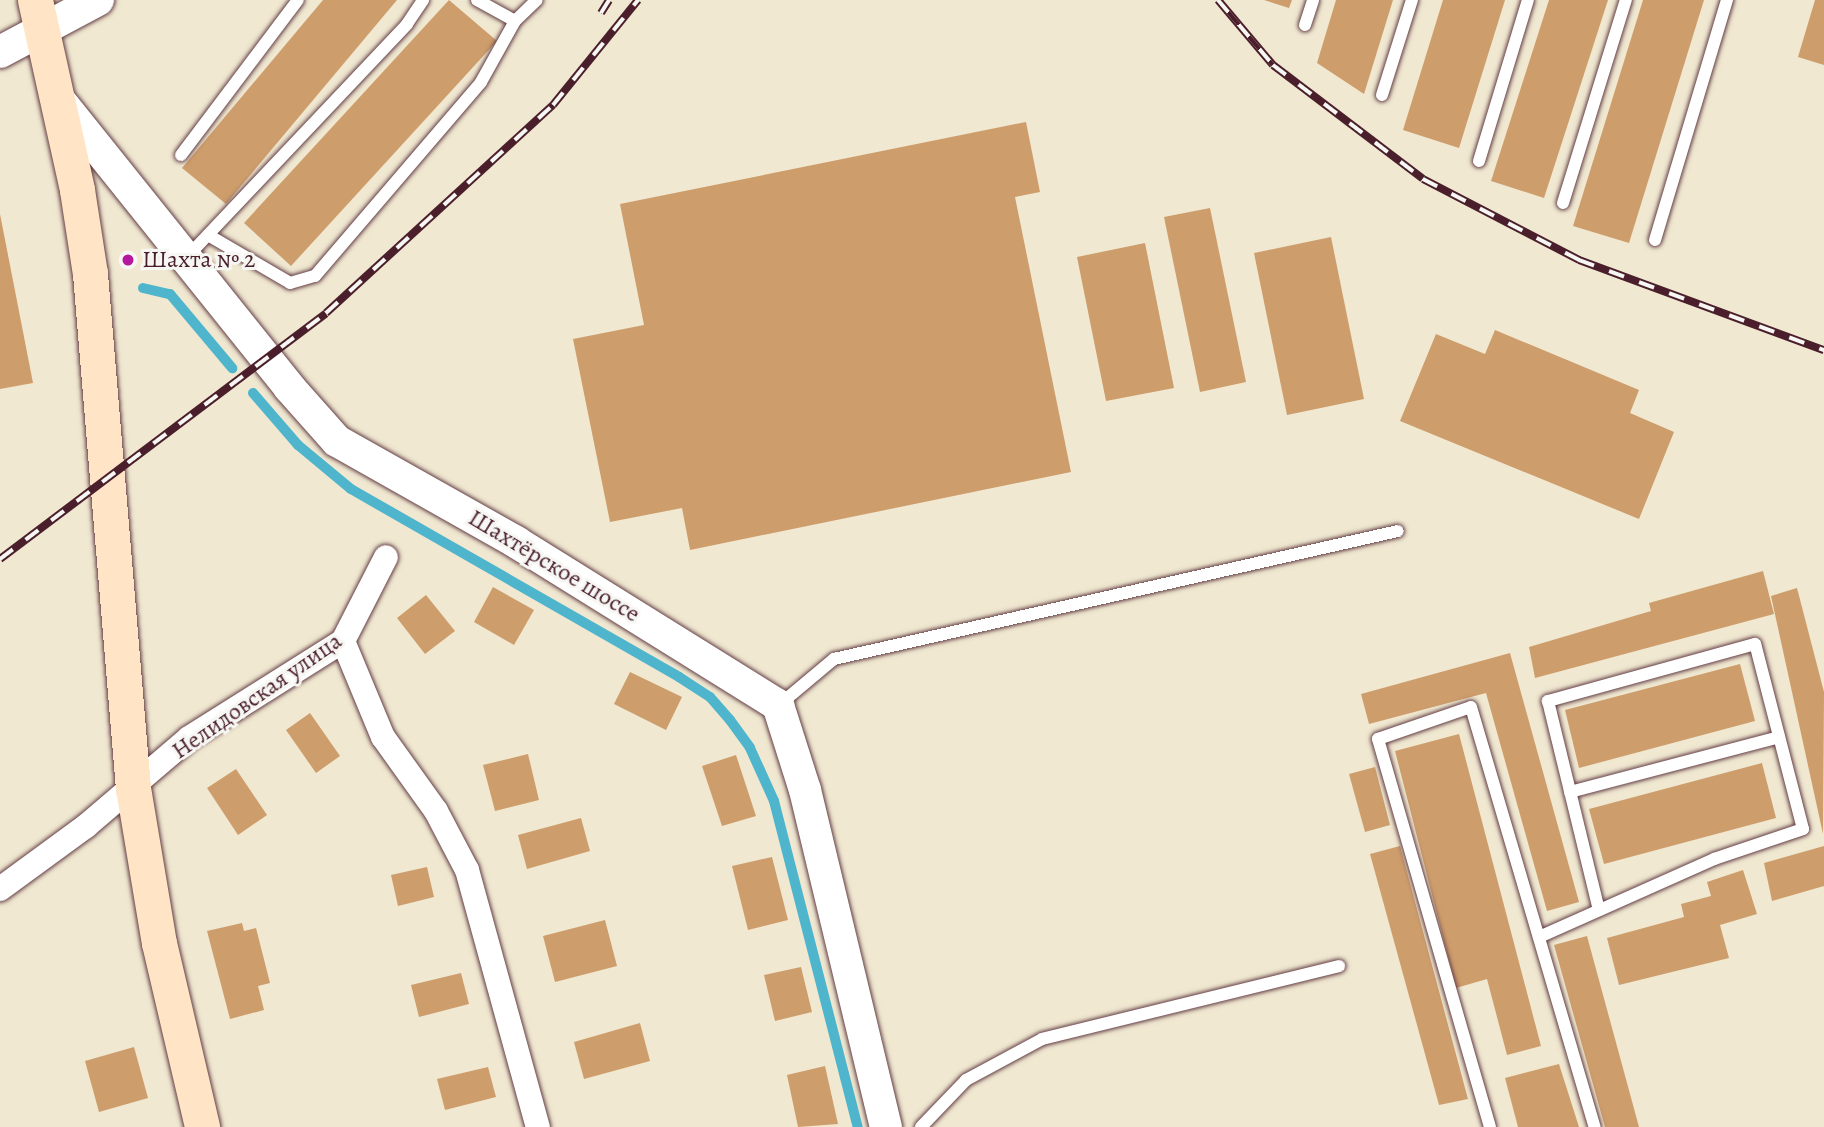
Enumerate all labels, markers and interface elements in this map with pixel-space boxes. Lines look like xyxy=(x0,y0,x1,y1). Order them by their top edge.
place label: Шахта № 2 xyxy=(142,246,255,274)
marker: Шахта № 2 xyxy=(120,252,136,268)
street label: Шахтёрское шоссе xyxy=(463,503,645,629)
street label: Нелидовская улица xyxy=(166,627,348,765)

